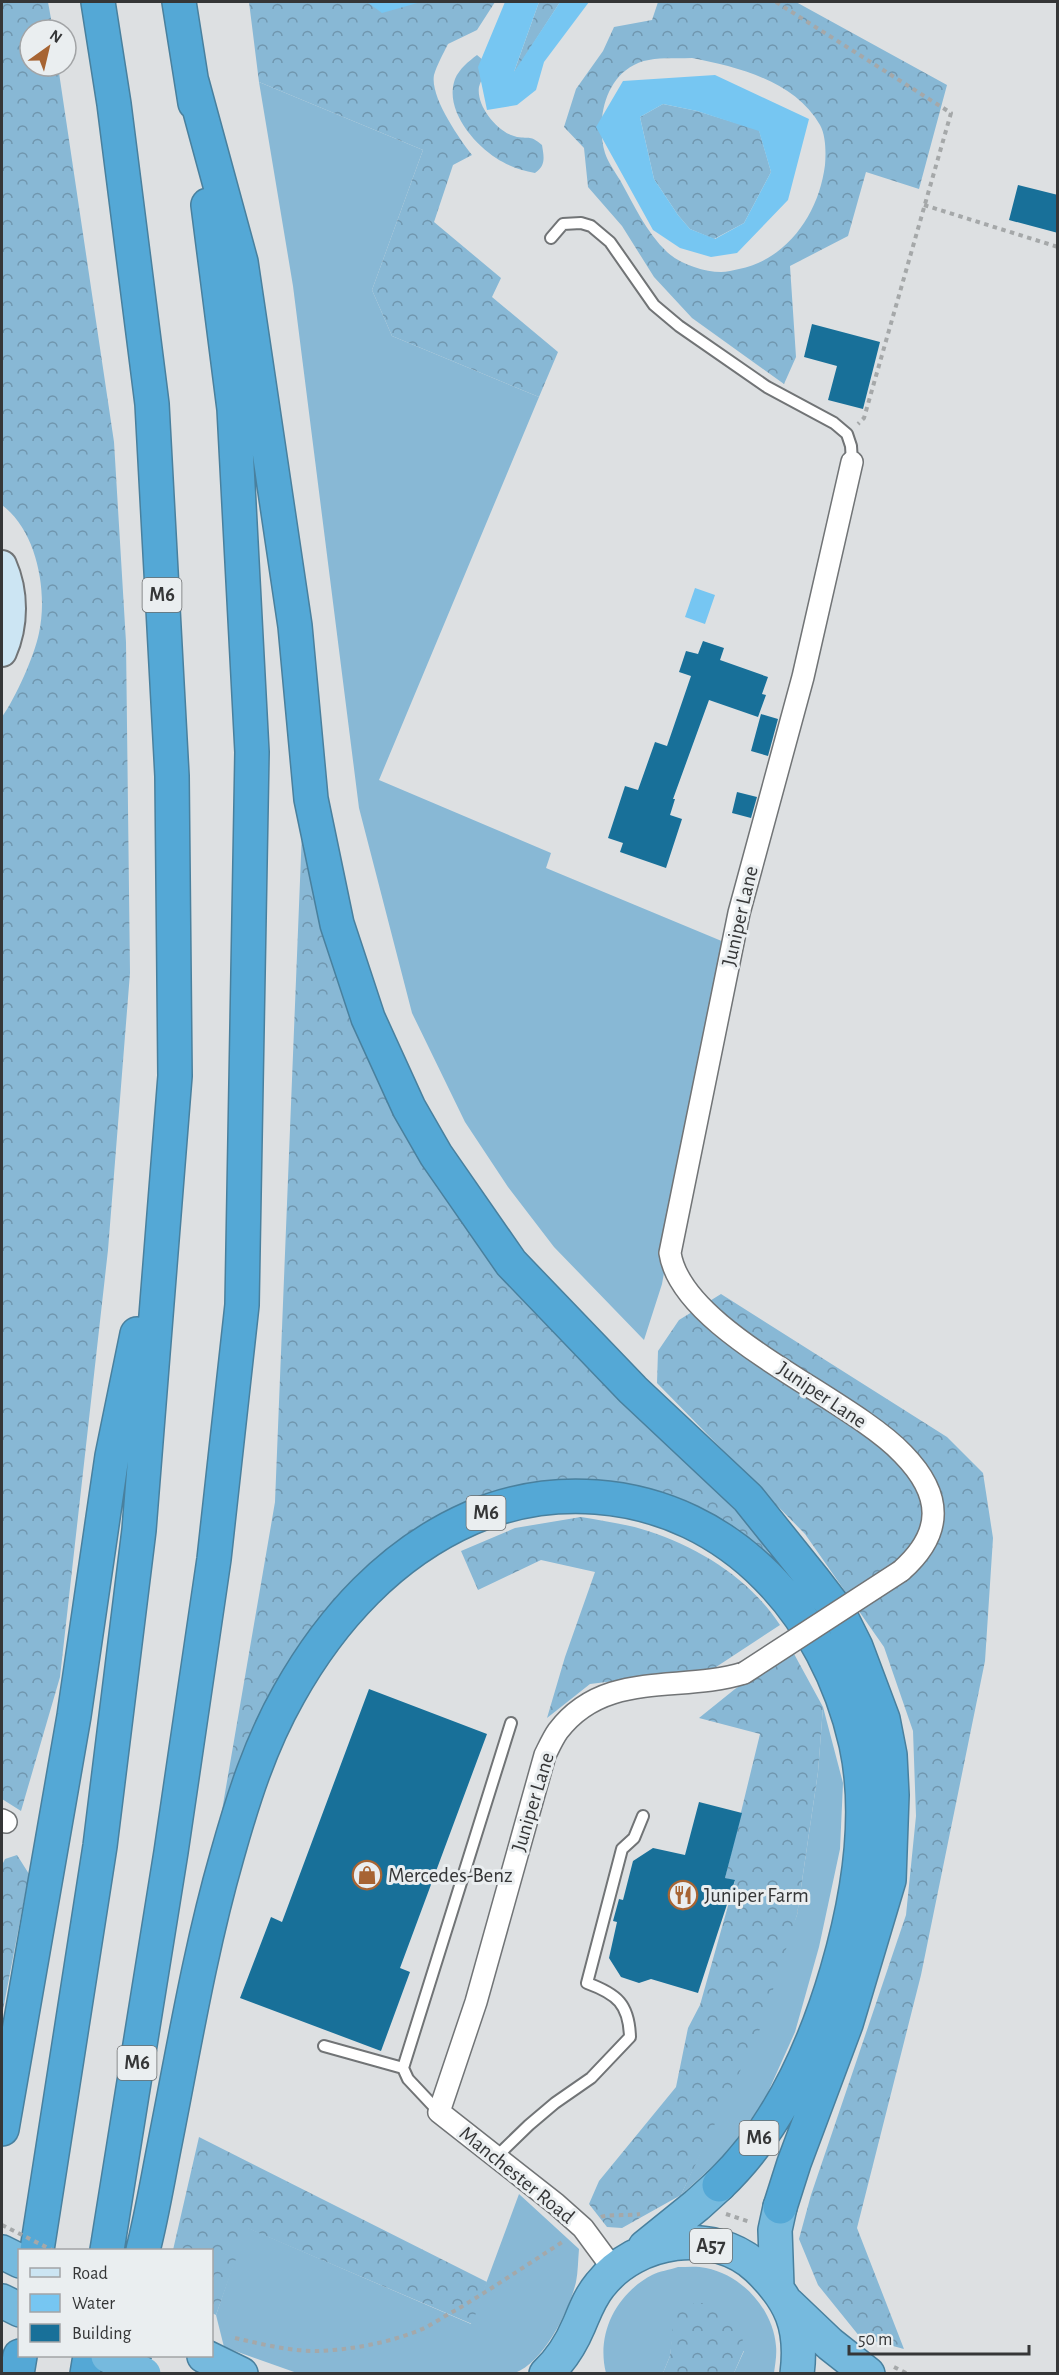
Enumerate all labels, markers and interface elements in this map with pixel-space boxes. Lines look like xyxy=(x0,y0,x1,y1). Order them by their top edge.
north arrow xyxy=(18,18,78,78)
text: N xyxy=(47,27,65,46)
road number: M6 xyxy=(142,578,182,612)
street label: Juniper Lane xyxy=(718,864,762,968)
street label: Juniper Lane xyxy=(774,1358,870,1432)
road number: M6 xyxy=(466,1496,506,1530)
street label: Juniper Lane xyxy=(508,1750,558,1854)
shop icon: Mercedes-Benz xyxy=(351,1859,383,1891)
place label: Mercedes-Benz xyxy=(388,1865,513,1886)
restaurant icon: Juniper Farm xyxy=(667,1879,699,1911)
place label: Juniper Farm xyxy=(704,1885,809,1906)
road number: M6 xyxy=(118,2046,156,2080)
road number: M6 xyxy=(740,2121,778,2155)
street label: Manchester Road xyxy=(456,2122,579,2228)
road number: A57 xyxy=(690,2229,732,2263)
legend xyxy=(18,2249,213,2357)
text: Road xyxy=(72,2265,108,2283)
text: Water xyxy=(72,2295,115,2313)
scale bar xyxy=(849,2318,1029,2356)
text: Building xyxy=(72,2325,132,2343)
text: 50 m xyxy=(858,2331,892,2349)

